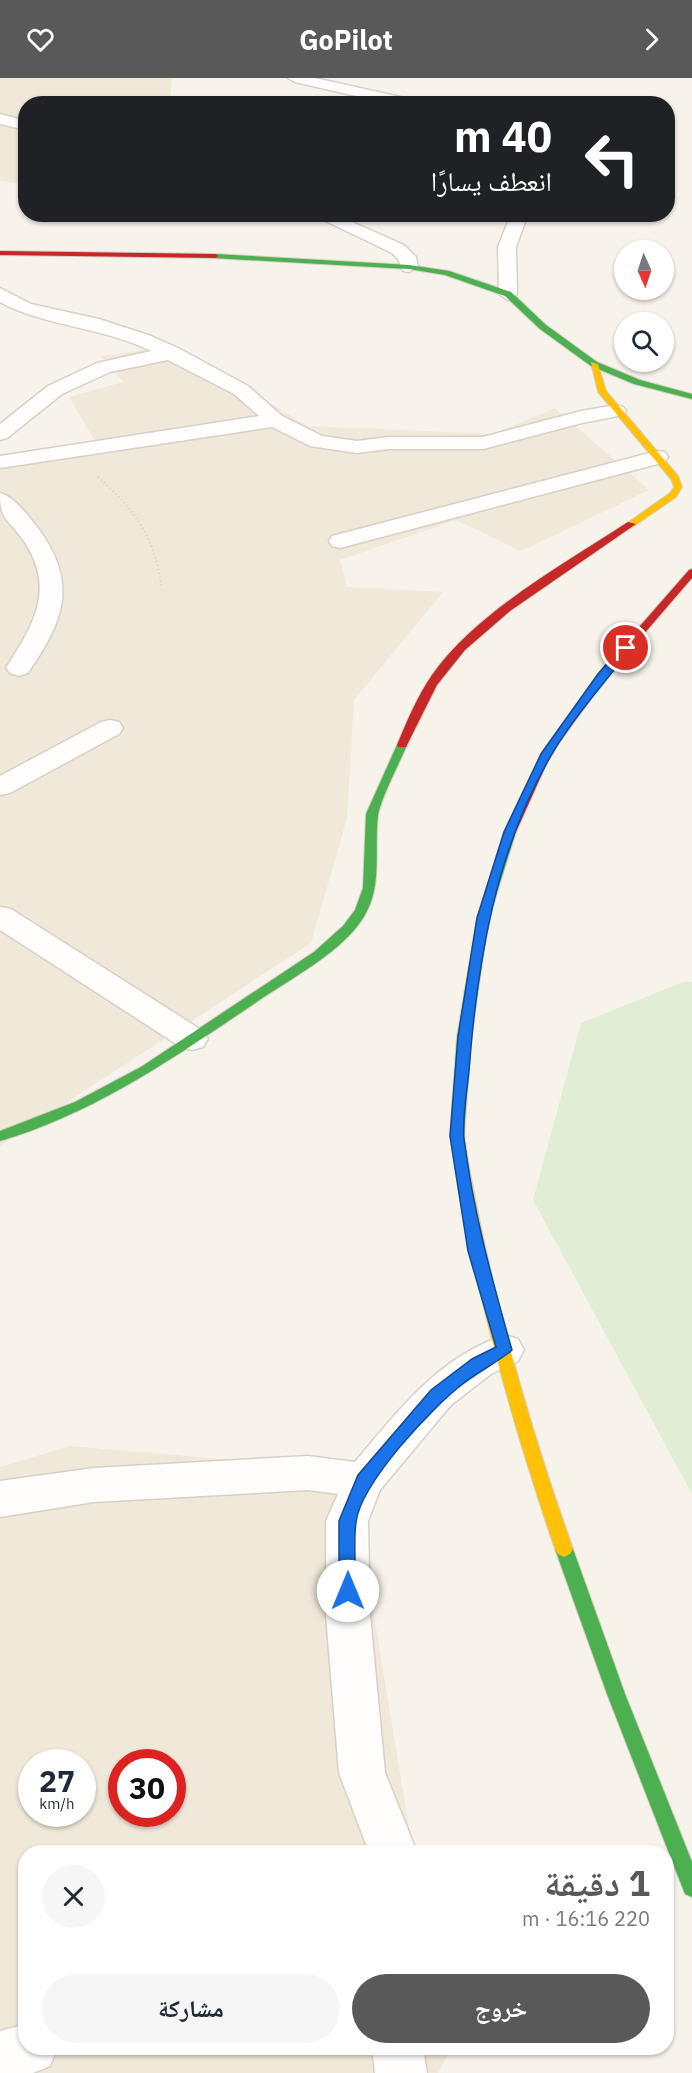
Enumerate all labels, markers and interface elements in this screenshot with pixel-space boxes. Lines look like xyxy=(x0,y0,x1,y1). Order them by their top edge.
text: GoPilot xyxy=(299,22,393,57)
icon: heart xyxy=(24,23,57,56)
icon: forward xyxy=(635,23,668,56)
text: 40 m xyxy=(454,109,552,164)
icon: left xyxy=(573,120,651,198)
text: انعطف يسارًا xyxy=(431,163,552,198)
north arrow xyxy=(614,240,674,300)
map controls xyxy=(614,240,674,372)
button: search xyxy=(614,312,674,372)
pin xyxy=(600,622,651,673)
icon: arrive xyxy=(609,631,642,664)
position arrow xyxy=(316,1559,380,1623)
speed limit sign: 30 xyxy=(108,1749,186,1827)
text: 27 xyxy=(39,1761,75,1800)
text: km/h xyxy=(39,1794,75,1813)
text: 1 دقيقة xyxy=(544,1859,650,1906)
button: close xyxy=(42,1865,105,1928)
text: 220 m · 16:16 xyxy=(522,1905,650,1932)
button: مشاركة xyxy=(42,1974,340,2043)
button: خروج xyxy=(352,1974,650,2043)

